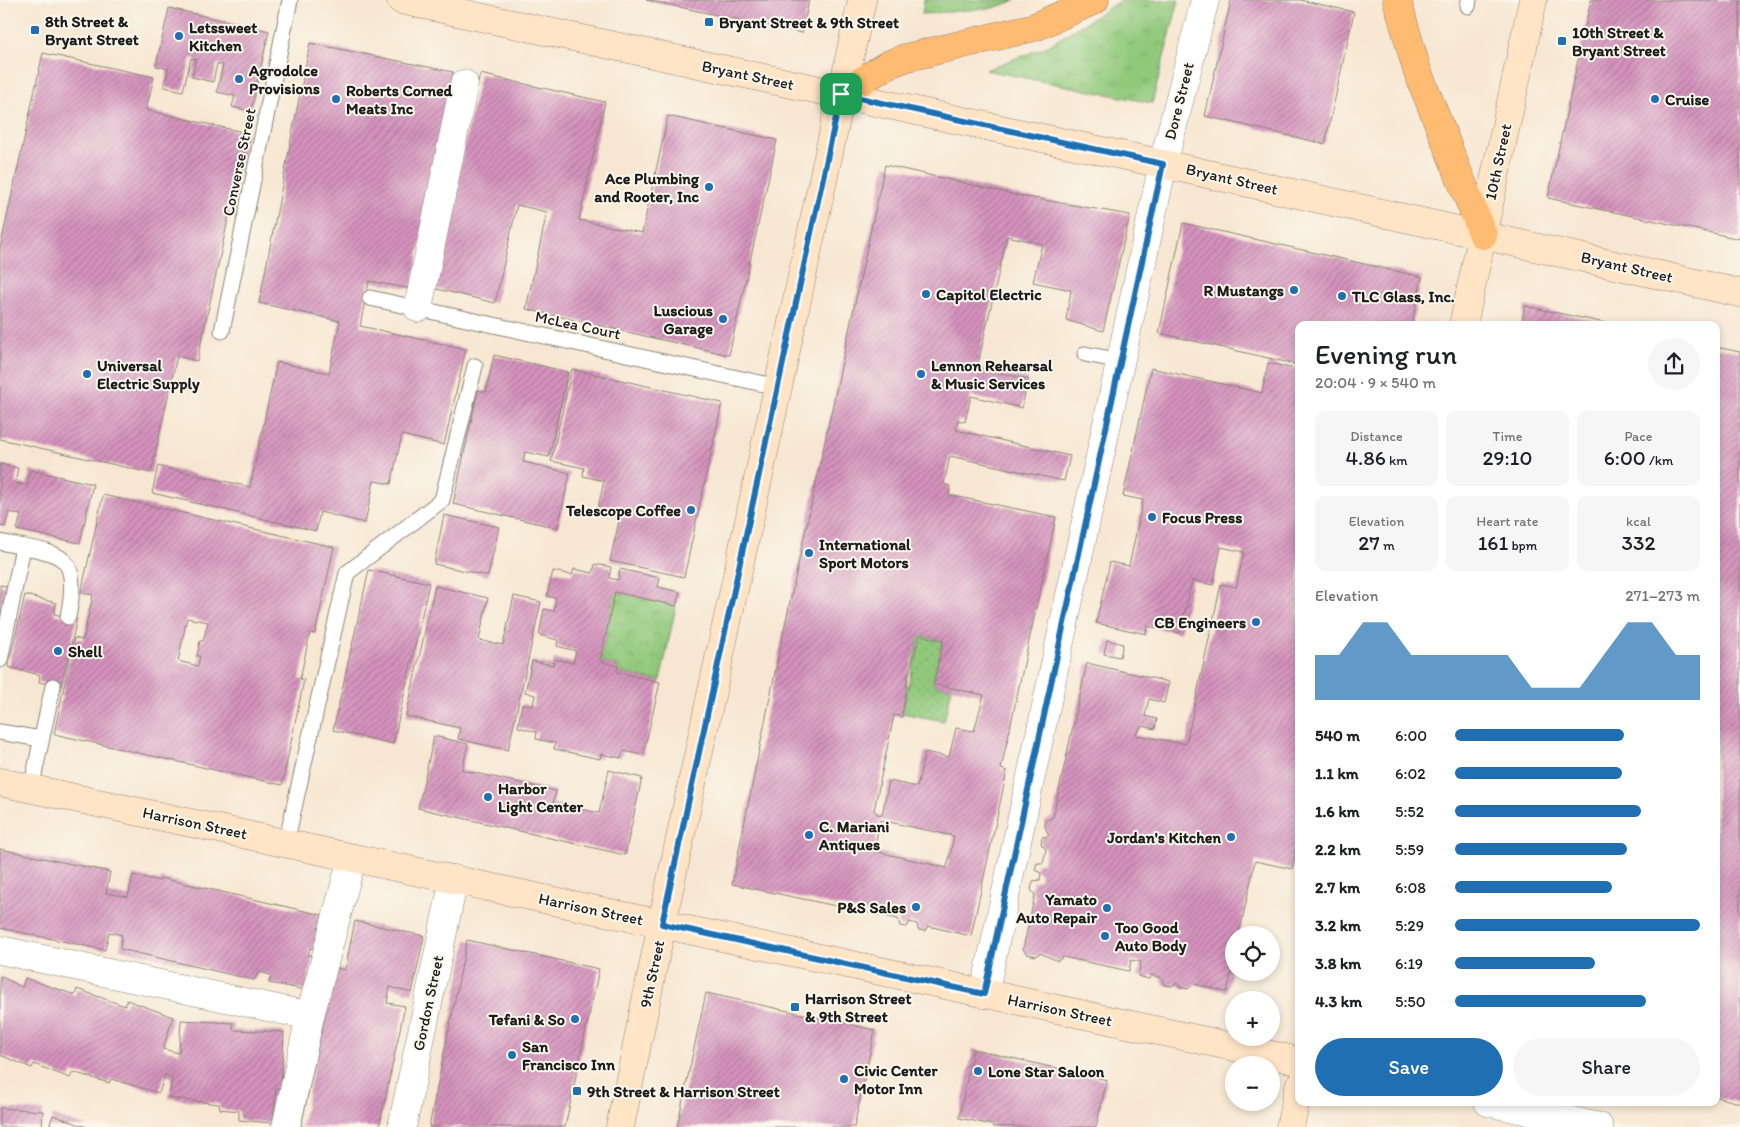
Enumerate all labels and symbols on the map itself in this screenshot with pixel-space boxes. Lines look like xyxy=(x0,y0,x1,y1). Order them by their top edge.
place label: 8th Street & Bryant Street xyxy=(45,12,139,50)
place label: Bryant Street & 9th Street xyxy=(719,13,899,33)
marker: Bryant Street & 9th Street xyxy=(703,16,715,28)
place label: Letssweet Kitchen xyxy=(189,18,257,55)
place label: 10th Street & Bryant Street xyxy=(1572,23,1666,61)
marker: 8th Street & Bryant Street xyxy=(29,24,41,36)
marker: Letssweet Kitchen xyxy=(173,30,185,42)
marker: 10th Street & Bryant Street xyxy=(1556,35,1568,47)
street label: Bryant Street xyxy=(700,56,796,94)
street label: Dore Street xyxy=(1160,60,1198,142)
place label: Agrodolce Provisions xyxy=(248,61,320,98)
marker: Agrodolce Provisions xyxy=(233,73,245,85)
pin xyxy=(820,73,862,115)
place label: Roberts Corned Meats Inc xyxy=(346,81,453,118)
place label: Cruise xyxy=(1665,90,1710,109)
marker: Roberts Corned Meats Inc xyxy=(330,93,342,105)
marker: Cruise xyxy=(1649,93,1661,105)
street label: Converse Street xyxy=(218,106,260,218)
street label: 10th Street xyxy=(1481,122,1515,202)
street label: Bryant Street xyxy=(1184,159,1280,199)
place label: Ace Plumbing and Rooter, Inc xyxy=(594,169,700,206)
marker: Ace Plumbing and Rooter, Inc xyxy=(703,181,715,193)
street label: Bryant Street xyxy=(1579,247,1675,287)
place label: R Mustangs xyxy=(1204,281,1284,301)
marker: R Mustangs xyxy=(1288,284,1300,296)
place label: Capitol Electric xyxy=(936,285,1042,305)
place label: TLC Glass, Inc. xyxy=(1351,287,1455,306)
marker: Capitol Electric xyxy=(920,288,932,300)
marker: TLC Glass, Inc. xyxy=(1336,290,1348,302)
place label: Luscious Garage xyxy=(654,301,713,339)
street label: McLea Court xyxy=(534,307,622,343)
marker: Luscious Garage xyxy=(717,313,729,325)
place label: Universal Electric Supply xyxy=(97,356,200,394)
place label: Lennon Rehearsal & Music Services xyxy=(931,356,1053,393)
marker: Universal Electric Supply xyxy=(81,368,93,380)
marker: Lennon Rehearsal & Music Services xyxy=(915,368,927,380)
place label: Telescope Coffee xyxy=(565,501,681,521)
marker: Telescope Coffee xyxy=(685,504,697,516)
place label: Focus Press xyxy=(1162,508,1242,527)
marker: Focus Press xyxy=(1146,511,1158,523)
place label: International Sport Motors xyxy=(819,535,911,573)
marker: International Sport Motors xyxy=(803,547,815,559)
place label: CB Engineers xyxy=(1154,613,1246,633)
marker: CB Engineers xyxy=(1250,616,1262,628)
place label: Shell xyxy=(68,642,103,661)
marker: Shell xyxy=(52,645,64,657)
place label: Harbor Light Center xyxy=(498,779,584,817)
marker: Harbor Light Center xyxy=(482,791,494,803)
street label: Harrison Street xyxy=(141,803,249,843)
place label: C. Mariani Antiques xyxy=(818,817,889,855)
place label: Jordan's Kitchen xyxy=(1106,828,1221,847)
marker: C. Mariani Antiques xyxy=(803,829,815,841)
marker: Jordan's Kitchen xyxy=(1225,831,1237,843)
street label: Harrison Street xyxy=(537,889,645,929)
place label: Yamato Auto Repair xyxy=(1015,890,1098,928)
place label: P&S Sales xyxy=(837,898,906,917)
marker: P&S Sales xyxy=(910,901,922,913)
marker: Yamato Auto Repair xyxy=(1101,902,1113,914)
place label: Too Good Auto Body xyxy=(1114,918,1187,956)
marker: Too Good Auto Body xyxy=(1099,930,1111,942)
street label: 9th Street xyxy=(636,938,668,1010)
street label: Gordon Street xyxy=(409,953,447,1053)
place label: Harrison Street & 9th Street xyxy=(805,989,911,1026)
street label: Harrison Street xyxy=(1006,990,1114,1030)
marker: Harrison Street & 9th Street xyxy=(789,1001,801,1013)
place label: Tefani & So xyxy=(488,1010,565,1029)
marker: Tefani & So xyxy=(569,1013,581,1025)
place label: San Francisco Inn xyxy=(522,1037,616,1074)
marker: San Francisco Inn xyxy=(506,1049,518,1061)
place label: Civic Center Motor Inn xyxy=(854,1061,938,1098)
place label: Lone Star Saloon xyxy=(988,1062,1105,1081)
marker: Lone Star Saloon xyxy=(972,1065,984,1077)
marker: Civic Center Motor Inn xyxy=(838,1073,850,1085)
place label: 9th Street & Harrison Street xyxy=(587,1082,780,1101)
marker: 9th Street & Harrison Street xyxy=(571,1085,583,1097)

